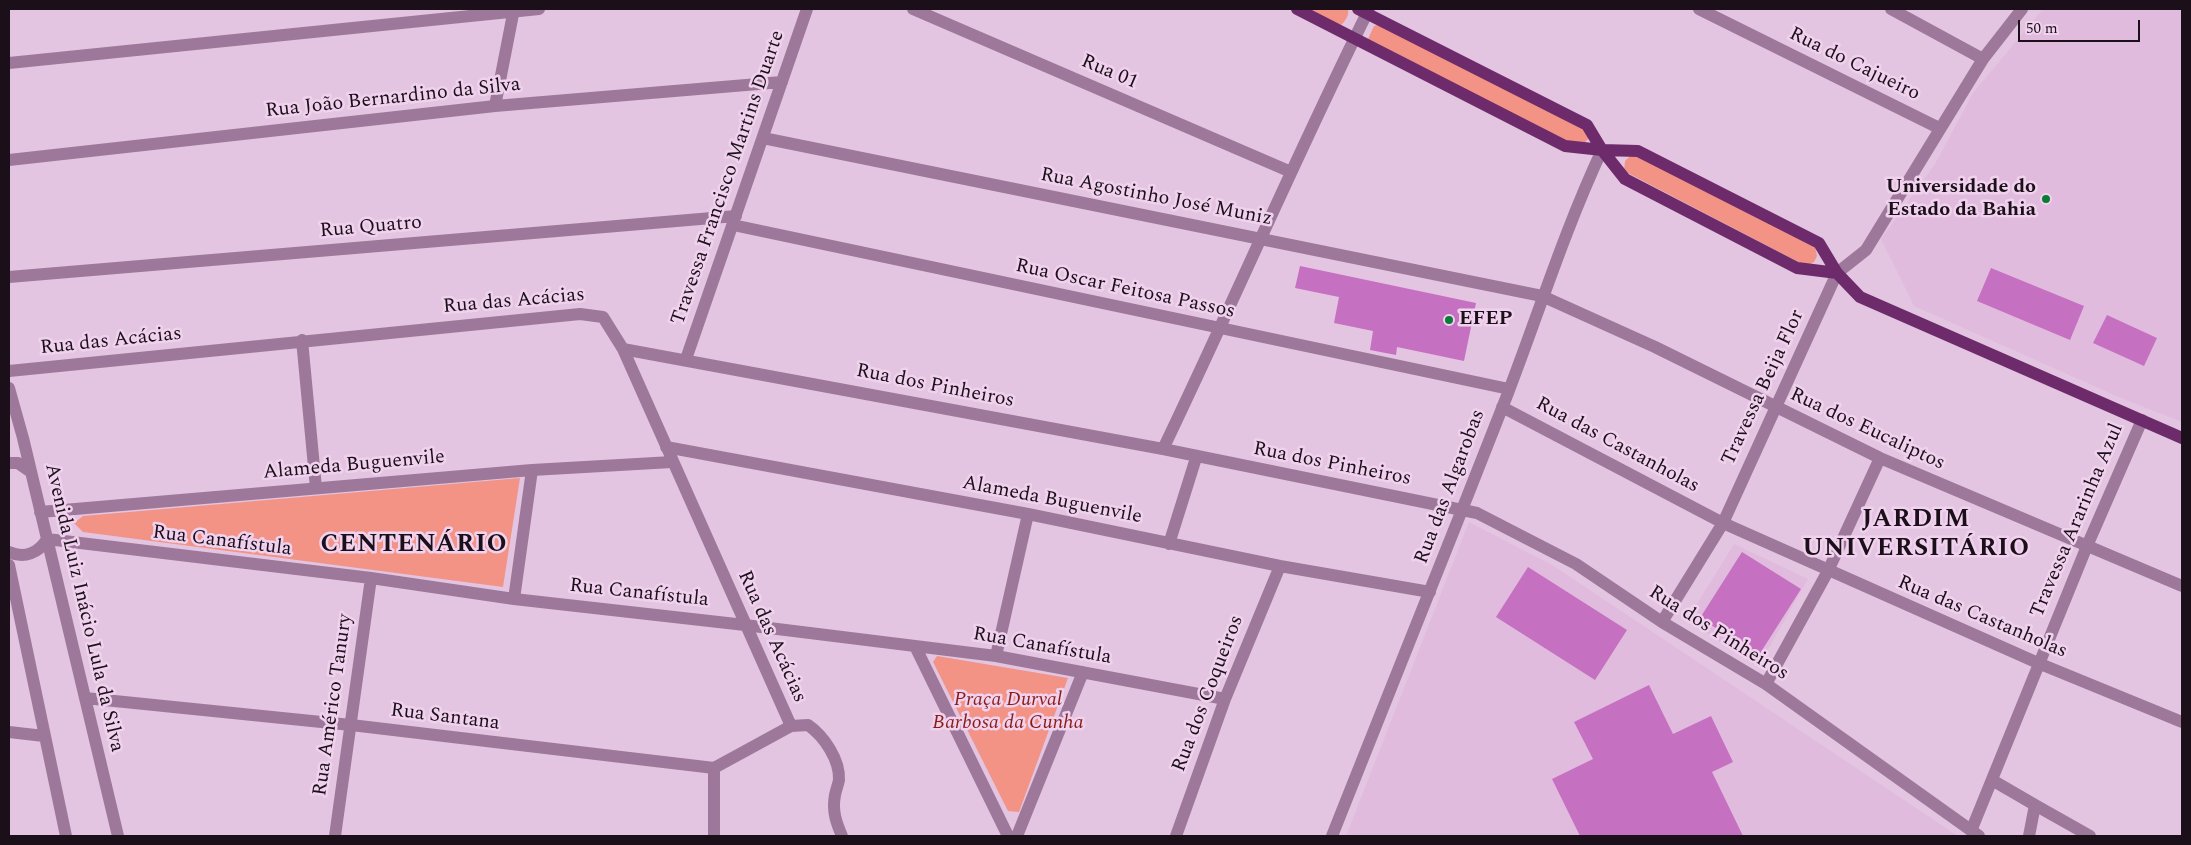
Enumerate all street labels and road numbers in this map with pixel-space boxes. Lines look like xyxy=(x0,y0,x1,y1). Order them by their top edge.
street label: Rua do Cajueiro xyxy=(1785,23,1923,107)
street label: Travessa Francisco Martins Duarte xyxy=(667,28,791,328)
street label: Rua 01 xyxy=(1077,50,1141,96)
street label: Rua João Bernardino da Silva xyxy=(264,74,522,124)
street label: Rua Agostinho José Muniz xyxy=(1038,164,1274,232)
street label: Rua Quatro xyxy=(319,212,423,244)
street label: Rua Oscar Feitosa Passos xyxy=(1013,255,1237,325)
street label: Rua das Acácias xyxy=(442,284,586,320)
street label: Travessa Beija Flor xyxy=(1717,306,1811,470)
street label: Rua das Acácias xyxy=(39,323,183,361)
street label: Rua dos Pinheiros xyxy=(854,360,1016,414)
street label: Rua dos Eucaliptos xyxy=(1786,384,1948,476)
street label: Rua das Castanholas xyxy=(1531,393,1703,499)
street label: Rua das Algarobas xyxy=(1411,406,1491,568)
street label: Travessa Ararinha Azul xyxy=(2026,420,2130,622)
street label: Rua dos Pinheiros xyxy=(1251,438,1413,492)
street label: Alameda Buguenvile xyxy=(262,446,446,486)
street label: Avenida Luiz Inácio Lula da Silva xyxy=(38,461,128,755)
street label: Alameda Buguenvile xyxy=(960,472,1144,530)
street label: Rua Canafístula xyxy=(151,522,293,562)
street label: Rua das Acácias xyxy=(731,567,811,707)
street label: Rua das Castanholas xyxy=(1894,571,2070,665)
street label: Rua Canafístula xyxy=(568,575,710,613)
street label: Rua dos Pinheiros xyxy=(1644,581,1792,687)
street label: Rua Américo Tanury xyxy=(309,612,359,798)
street label: Rua dos Coqueiros xyxy=(1168,612,1250,776)
street label: Rua Canafístula xyxy=(971,623,1113,671)
street label: Rua Santana xyxy=(389,699,501,737)

